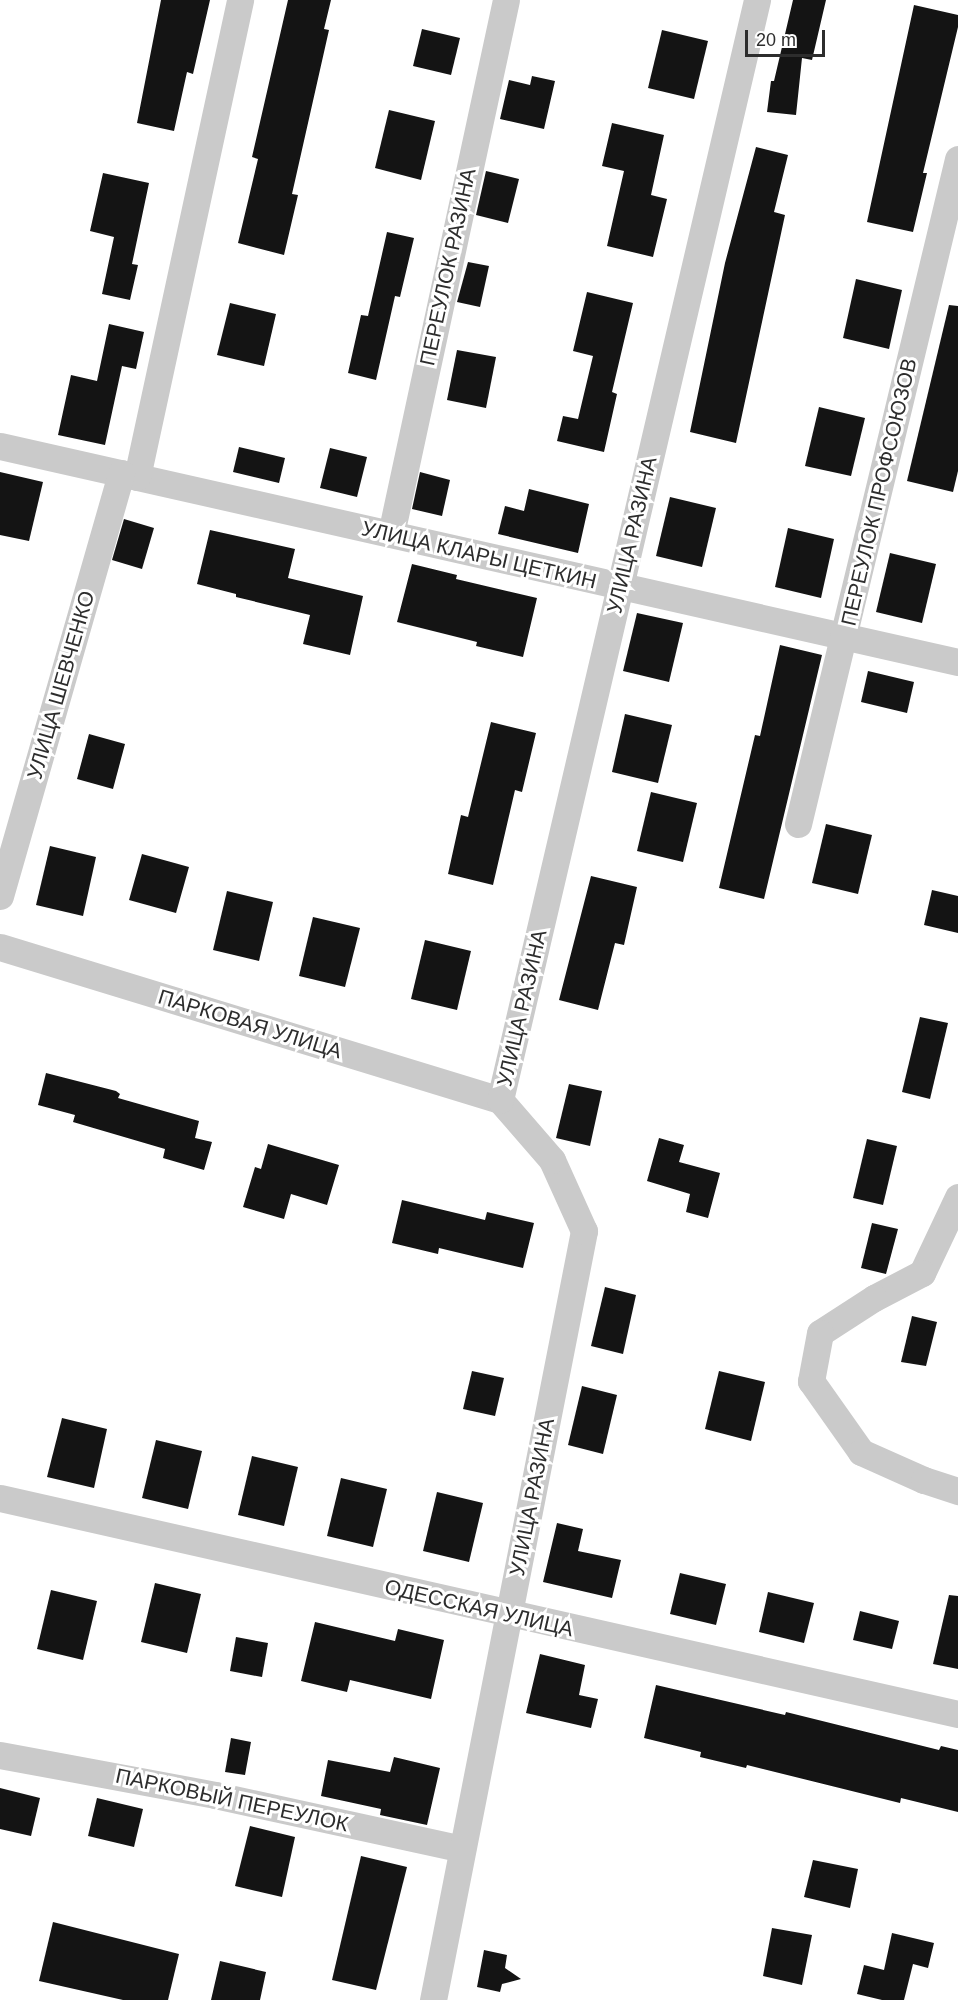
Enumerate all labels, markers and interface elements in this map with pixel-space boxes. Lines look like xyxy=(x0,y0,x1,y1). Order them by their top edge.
scale bar xyxy=(748,18,828,56)
text: 20 m xyxy=(756,30,796,50)
street label: ПЕРЕУЛОК РАЗИНА xyxy=(415,166,481,368)
street label: ПЕРЕУЛОК ПРОФСОЮЗОВ xyxy=(836,356,922,628)
street label: УЛИЦА РАЗИНА xyxy=(602,454,662,616)
street label: УЛИЦА КЛАРЫ ЦЕТКИН xyxy=(359,516,599,594)
street label: УЛИЦА ШЕВЧЕНКО xyxy=(22,588,100,782)
street label: УЛИЦА РАЗИНА xyxy=(492,927,552,1089)
street label: ПАРКОВАЯ УЛИЦА xyxy=(155,984,345,1064)
street label: УЛИЦА РАЗИНА xyxy=(504,1416,560,1578)
street label: ОДЕССКАЯ УЛИЦА xyxy=(382,1574,576,1642)
street label: ПАРКОВЫЙ ПЕРЕУЛОК xyxy=(113,1763,351,1837)

